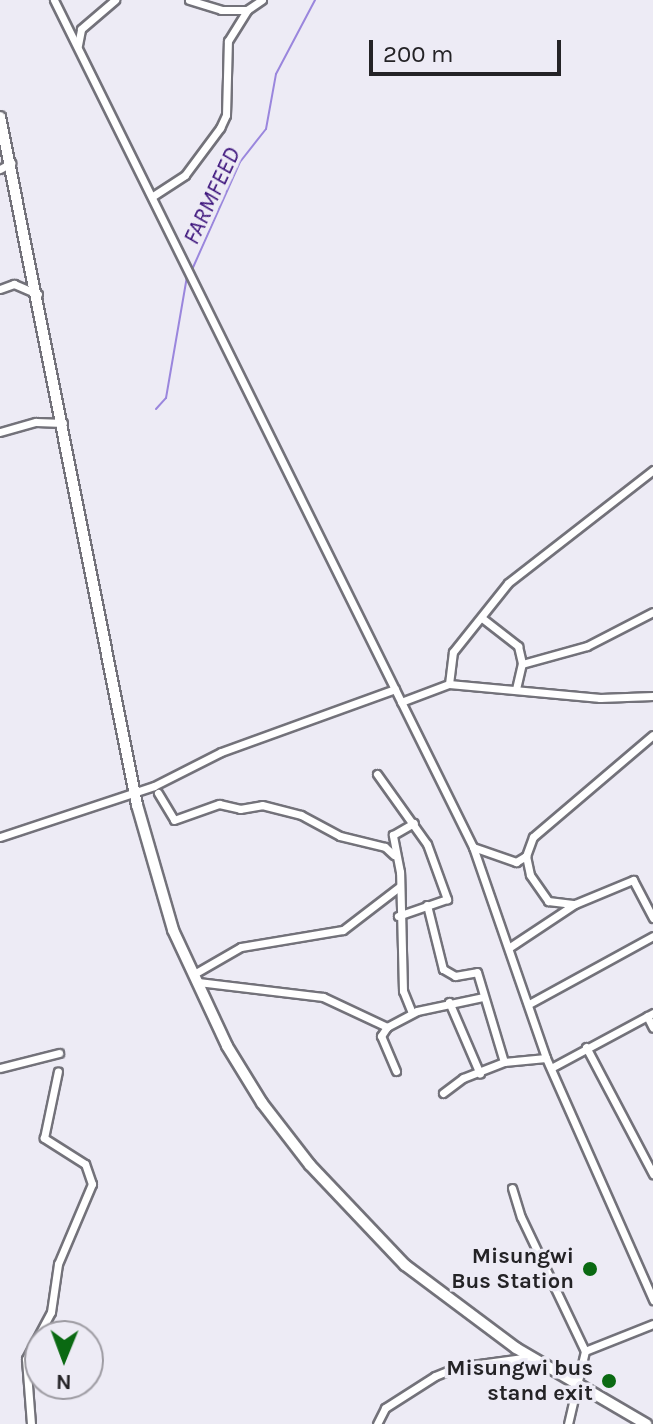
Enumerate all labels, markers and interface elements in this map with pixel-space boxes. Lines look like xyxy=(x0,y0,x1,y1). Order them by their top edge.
scale bar xyxy=(373,24,565,74)
text: 200 m xyxy=(383,40,454,68)
water label: FARMFEED xyxy=(177,143,247,249)
place label: Misungwi Bus Station xyxy=(451,1243,574,1294)
marker: Misungwi Bus Station xyxy=(581,1260,599,1278)
north arrow xyxy=(24,1320,104,1400)
place label: Misungwi bus stand exit xyxy=(446,1355,593,1406)
text: N xyxy=(55,1369,72,1395)
marker: Misungwi bus stand exit xyxy=(600,1372,618,1390)

